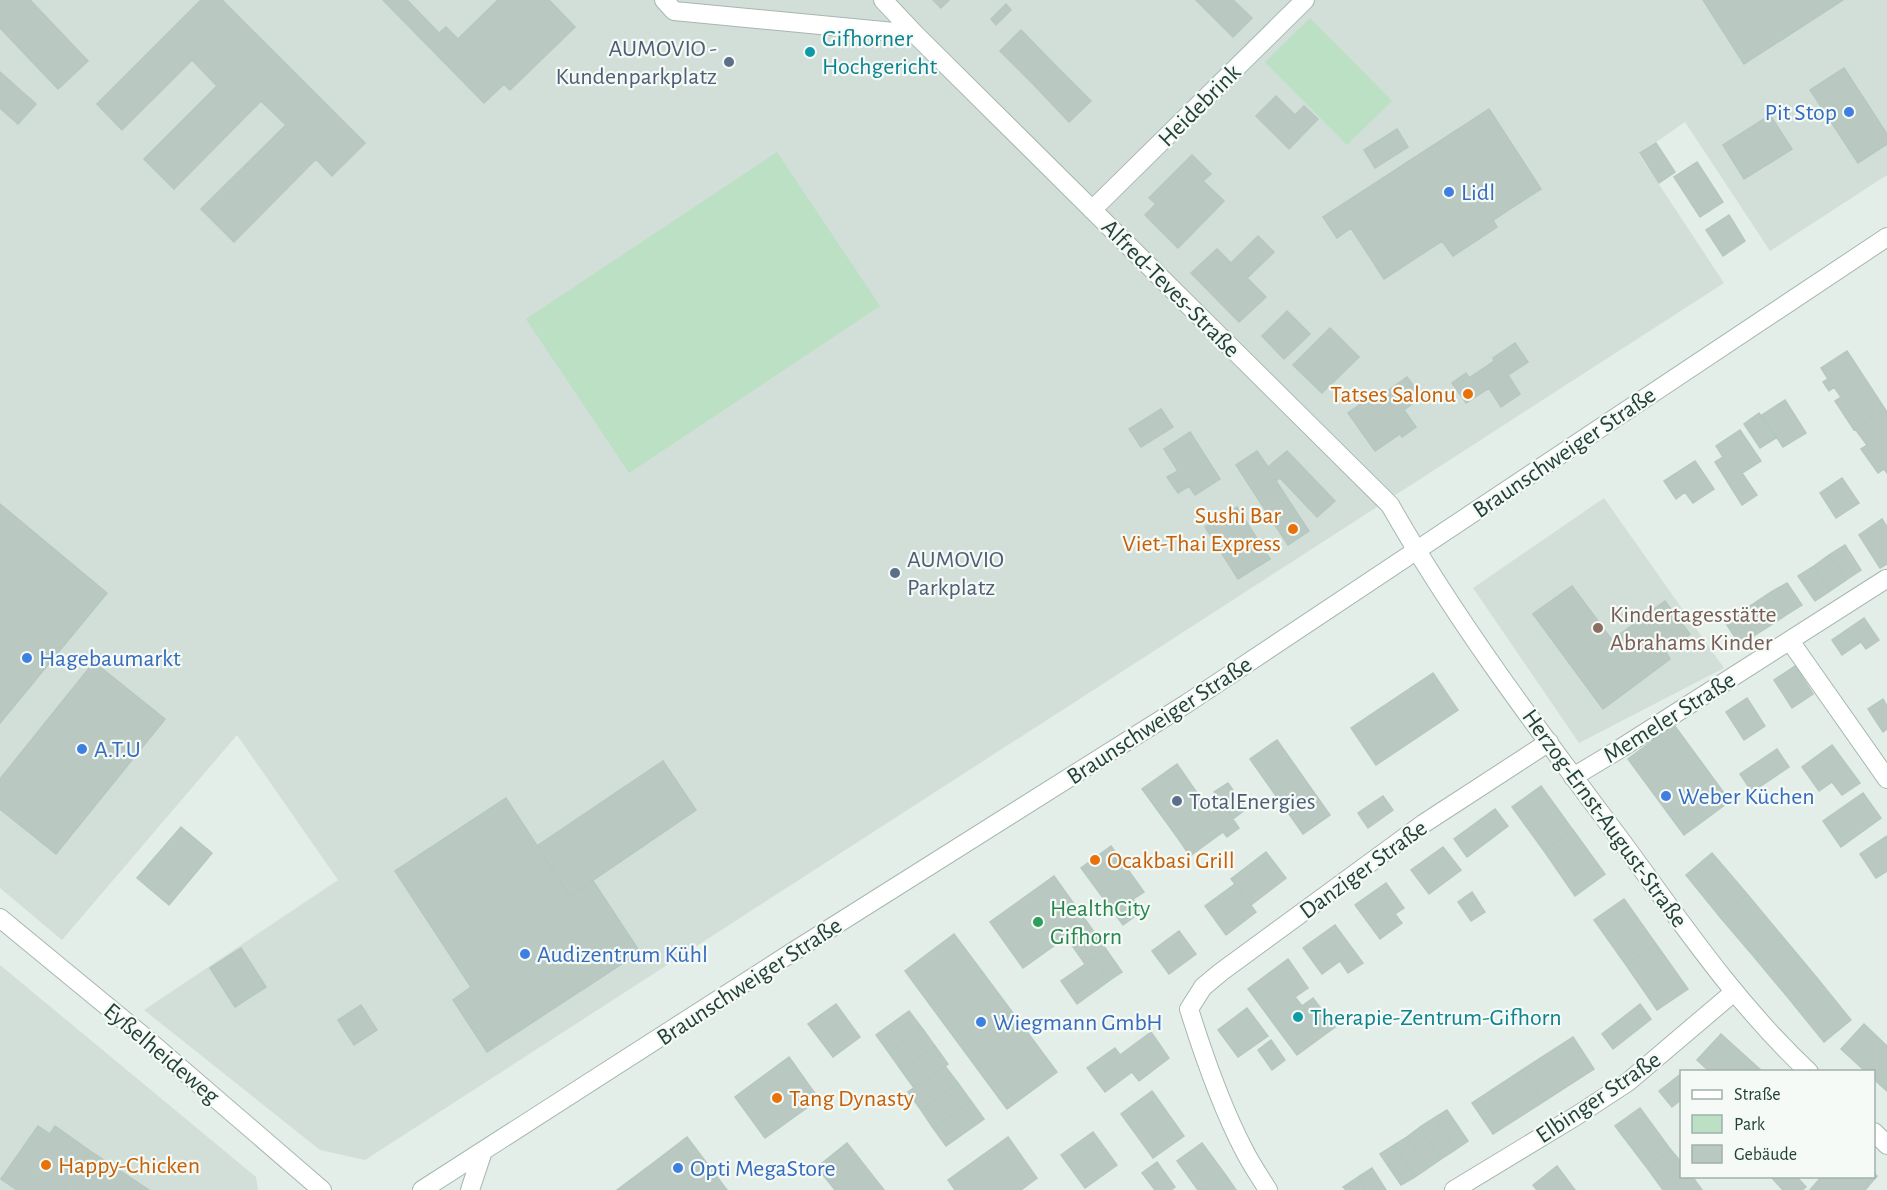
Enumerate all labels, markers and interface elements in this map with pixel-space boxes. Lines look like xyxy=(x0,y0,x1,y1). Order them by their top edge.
place label: Gifhorner Hochgericht xyxy=(822,27,937,79)
place label: AUMOVIO - Kundenparkplatz xyxy=(555,37,717,89)
marker: Gifhorner Hochgericht xyxy=(803,45,817,59)
marker: AUMOVIO - Kundenparkplatz xyxy=(722,55,736,69)
street label: Heidebrink xyxy=(1154,60,1245,151)
place label: Pit Stop xyxy=(1764,101,1837,125)
marker: Pit Stop xyxy=(1842,105,1856,119)
place label: Lidl xyxy=(1461,181,1495,205)
marker: Lidl xyxy=(1442,185,1456,199)
street label: Alfred-Teves-Straße xyxy=(1097,215,1244,362)
place label: Tatses Salonu xyxy=(1330,383,1456,407)
street label: Braunschweiger Straße xyxy=(1469,383,1660,523)
marker: Tatses Salonu xyxy=(1461,387,1475,401)
place label: Sushi Bar Viet-Thai Express xyxy=(1122,504,1281,556)
marker: Sushi Bar Viet-Thai Express xyxy=(1286,522,1300,536)
place label: AUMOVIO Parkplatz xyxy=(907,548,1004,600)
marker: AUMOVIO Parkplatz xyxy=(888,566,902,580)
place label: Kindertagesstätte Abrahams Kinder xyxy=(1610,603,1777,655)
marker: Kindertagesstätte Abrahams Kinder xyxy=(1591,621,1605,635)
place label: Hagebaumarkt xyxy=(39,647,181,671)
marker: Hagebaumarkt xyxy=(20,651,34,665)
street label: Braunschweiger Straße xyxy=(1063,652,1256,789)
street label: Memeler Straße xyxy=(1599,668,1740,768)
street label: Herzog-Ernst-August-Straße xyxy=(1517,705,1691,932)
place label: A.T.U xyxy=(94,738,141,762)
marker: A.T.U xyxy=(75,742,89,756)
place label: Weber Küchen xyxy=(1678,785,1815,809)
marker: Weber Küchen xyxy=(1659,789,1673,803)
place label: TotalEnergies xyxy=(1189,790,1316,814)
marker: TotalEnergies xyxy=(1170,794,1184,808)
street label: Danziger Straße xyxy=(1296,816,1432,924)
place label: Ocakbasi Grill xyxy=(1107,849,1235,873)
marker: Ocakbasi Grill xyxy=(1088,853,1102,867)
place label: HealthCity Gifhorn xyxy=(1050,897,1150,949)
street label: Braunschweiger Straße xyxy=(653,913,846,1050)
marker: HealthCity Gifhorn xyxy=(1031,915,1045,929)
place label: Audizentrum Kühl xyxy=(537,943,708,967)
marker: Audizentrum Kühl xyxy=(518,947,532,961)
street label: Eyßelheideweg xyxy=(99,999,224,1109)
place label: Therapie-Zentrum-Gifhorn xyxy=(1310,1006,1562,1030)
marker: Therapie-Zentrum-Gifhorn xyxy=(1291,1010,1305,1024)
place label: Wiegmann GmbH xyxy=(993,1011,1163,1035)
marker: Wiegmann GmbH xyxy=(974,1015,988,1029)
street label: Elbinger Straße xyxy=(1532,1048,1665,1148)
legend xyxy=(1680,1070,1875,1178)
text: Straße xyxy=(1734,1086,1780,1104)
place label: Tang Dynasty xyxy=(789,1087,914,1111)
marker: Tang Dynasty xyxy=(770,1091,784,1105)
text: Park xyxy=(1734,1116,1766,1134)
text: Gebäude xyxy=(1734,1146,1797,1164)
place label: Happy-Chicken xyxy=(58,1154,200,1178)
place label: Opti MegaStore xyxy=(690,1157,836,1181)
marker: Happy-Chicken xyxy=(39,1158,53,1172)
marker: Opti MegaStore xyxy=(671,1161,685,1175)

